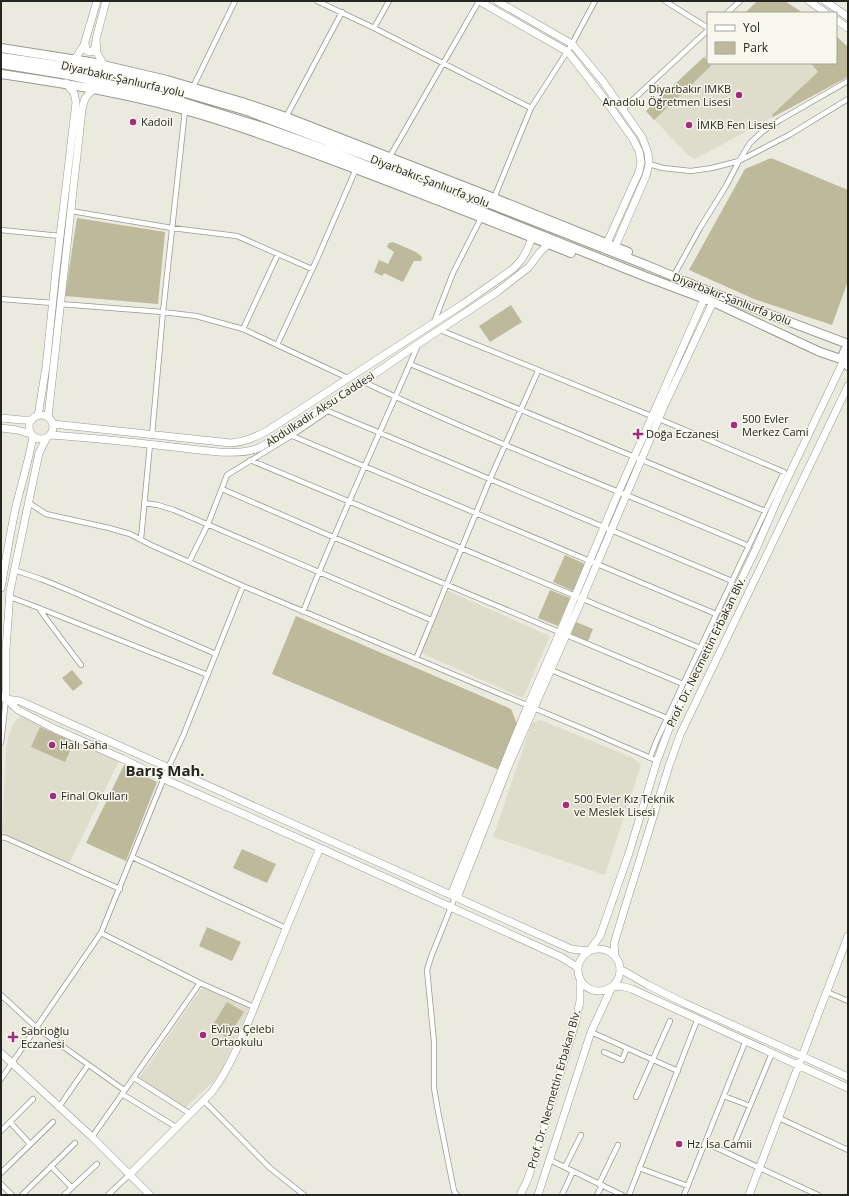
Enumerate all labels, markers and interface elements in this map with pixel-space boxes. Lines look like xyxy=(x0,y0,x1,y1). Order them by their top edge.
legend xyxy=(707,12,837,64)
text: Yol xyxy=(743,19,760,36)
text: Park xyxy=(743,39,769,56)
street label: Diyarbakır-Şanlıurfa yolu xyxy=(60,57,186,100)
place label: Diyarbakır IMKB Anadolu Öğretmen Lisesi xyxy=(602,81,731,109)
marker: Diyarbakır IMKB Anadolu Öğretmen Lisesi xyxy=(734,90,744,100)
place label: Kadoil xyxy=(141,114,173,129)
marker: Kadoil xyxy=(128,117,138,127)
place label: İMKB Fen Lisesi xyxy=(697,117,776,132)
marker: İMKB Fen Lisesi xyxy=(684,120,694,130)
street label: Diyarbakır-Şanlıurfa yolu xyxy=(369,151,492,210)
street label: Diyarbakır-Şanlıurfa yolu xyxy=(671,269,794,328)
street label: Abdulkadir Aksu Caddesi xyxy=(262,368,377,449)
place label: 500 Evler Merkez Cami xyxy=(742,411,809,439)
marker: 500 Evler Merkez Cami xyxy=(729,420,739,430)
place label: Doğa Eczanesi xyxy=(646,426,719,441)
marker: Doğa Eczanesi xyxy=(633,429,643,439)
street label: Prof. Dr. Necmettin Erbakan Blv. xyxy=(663,574,748,729)
place label: Halı Saha xyxy=(60,737,108,752)
marker: Halı Saha xyxy=(47,740,57,750)
district label: Barış Mah. xyxy=(125,760,205,780)
place label: Final Okulları xyxy=(61,788,128,803)
marker: Final Okulları xyxy=(48,791,58,801)
place label: 500 Evler Kız Teknik ve Meslek Lisesi xyxy=(574,791,675,819)
marker: 500 Evler Kız Teknik ve Meslek Lisesi xyxy=(561,800,571,810)
street label: Prof. Dr. Necmettin Erbakan Blv. xyxy=(524,1007,583,1170)
place label: Evliya Çelebi Ortaokulu xyxy=(211,1021,274,1049)
place label: Sabrioğlu Eczanesi xyxy=(21,1023,69,1051)
marker: Evliya Çelebi Ortaokulu xyxy=(198,1030,208,1040)
marker: Sabrioğlu Eczanesi xyxy=(8,1032,18,1042)
place label: Hz. İsa Camii xyxy=(687,1136,752,1151)
marker: Hz. İsa Camii xyxy=(674,1139,684,1149)

